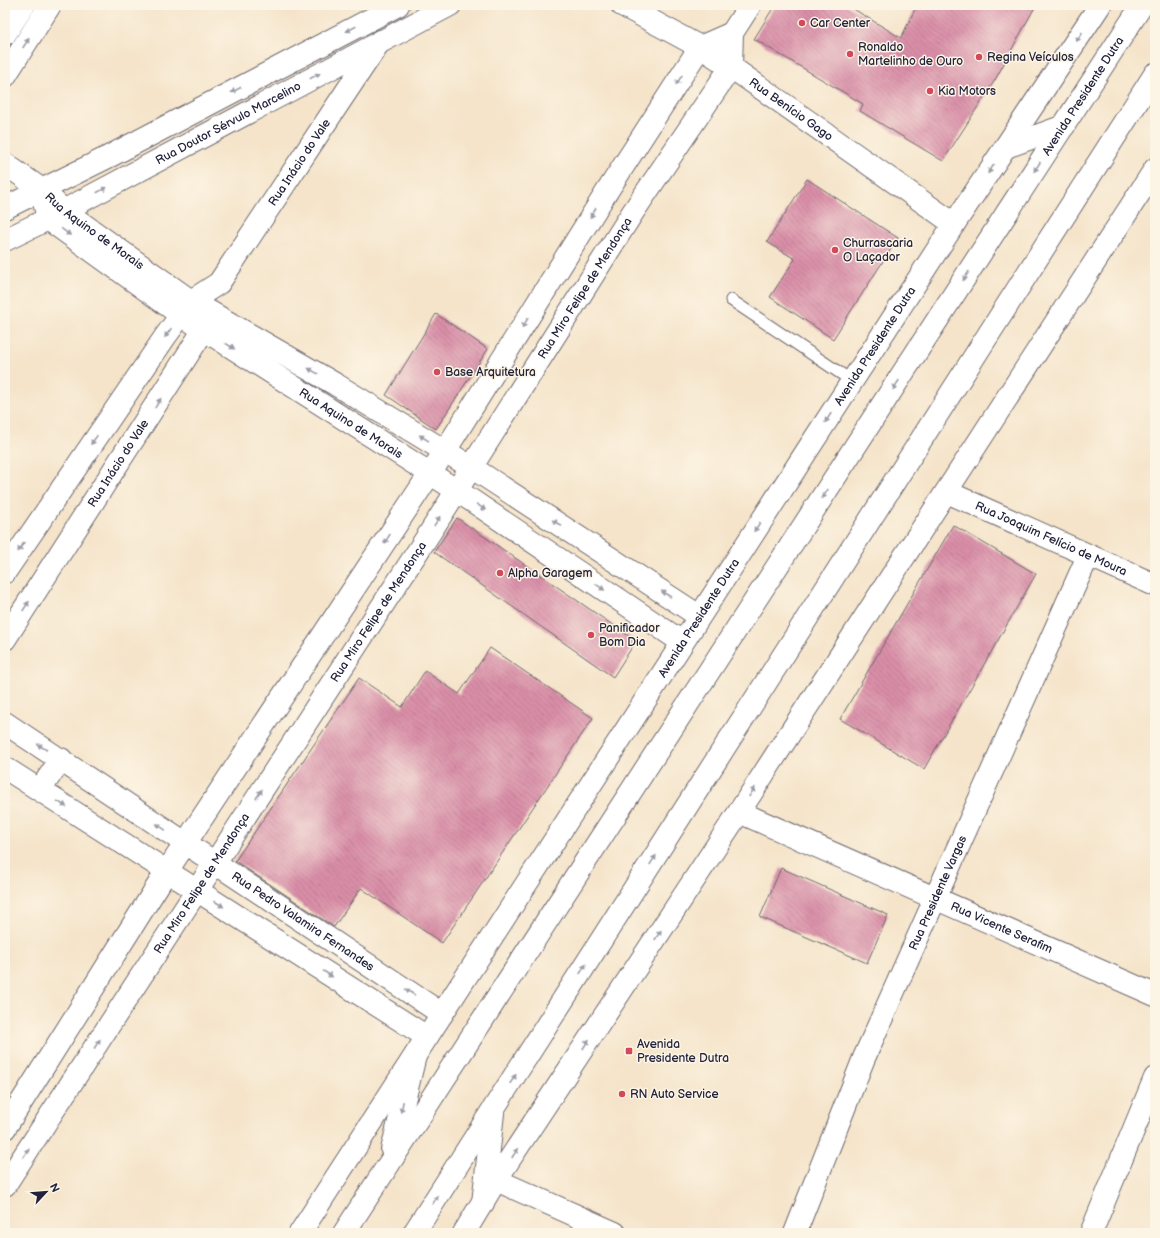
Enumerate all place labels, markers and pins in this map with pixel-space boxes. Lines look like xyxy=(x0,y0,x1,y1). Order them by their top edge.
place label: Car Center xyxy=(810,16,871,31)
marker: Car Center xyxy=(797,18,807,28)
place label: Ronaldo Martelinho de Ouro xyxy=(858,40,963,69)
marker: Ronaldo Martelinho de Ouro xyxy=(845,49,855,59)
place label: Regina Veículos xyxy=(987,50,1074,65)
marker: Regina Veículos xyxy=(974,52,984,62)
place label: Kia Motors xyxy=(938,84,996,99)
marker: Kia Motors xyxy=(925,86,935,96)
place label: Churrascaria O Laçador xyxy=(843,236,913,265)
marker: Churrascaria O Laçador xyxy=(830,245,840,255)
place label: Base Arquitetura xyxy=(445,365,536,380)
marker: Base Arquitetura xyxy=(432,367,442,377)
place label: Alpha Garagem xyxy=(508,566,592,581)
marker: Alpha Garagem xyxy=(495,568,505,578)
place label: Panificador Bom Dia xyxy=(599,621,660,650)
marker: Panificador Bom Dia xyxy=(586,630,596,640)
place label: Avenida Presidente Dutra xyxy=(637,1037,729,1066)
marker: Avenida Presidente Dutra xyxy=(624,1046,634,1056)
place label: RN Auto Service xyxy=(630,1087,719,1102)
marker: RN Auto Service xyxy=(617,1089,627,1099)

